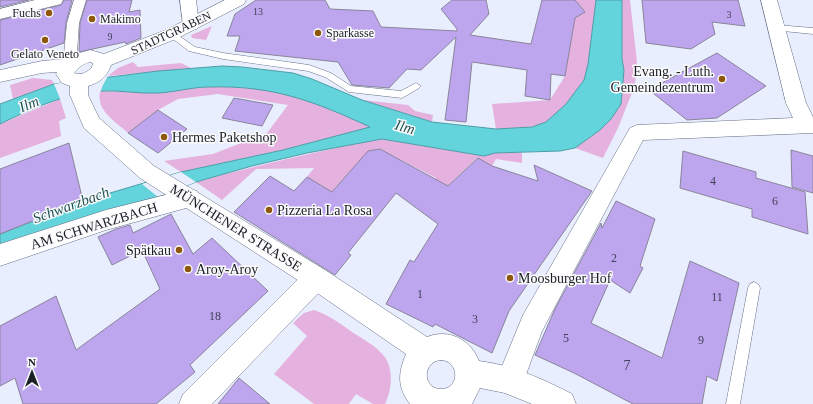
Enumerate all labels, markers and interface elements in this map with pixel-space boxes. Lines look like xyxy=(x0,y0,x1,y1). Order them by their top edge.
place label: Fuchs xyxy=(12,6,41,20)
house number: 13 xyxy=(253,6,263,17)
marker: Fuchs xyxy=(44,8,54,18)
street label: STADTGRABEN xyxy=(129,8,214,58)
house number: 3 xyxy=(727,9,732,20)
place label: Makimo xyxy=(100,12,141,26)
marker: Makimo xyxy=(87,14,97,24)
place label: Sparkasse xyxy=(326,26,374,40)
marker: Sparkasse xyxy=(313,28,323,38)
house number: 9 xyxy=(108,31,113,42)
marker: Gelato Veneto xyxy=(40,35,50,45)
place label: Gelato Veneto xyxy=(11,47,79,61)
place label: Evang. - Luth. Gemeindezentrum xyxy=(611,64,714,95)
marker: Evang. - Luth. Gemeindezentrum xyxy=(717,74,727,84)
water label: Ilm xyxy=(16,93,41,116)
water label: Ilm xyxy=(392,116,417,137)
place label: Hermes Paketshop xyxy=(172,130,277,145)
marker: Hermes Paketshop xyxy=(159,132,169,142)
house number: 4 xyxy=(710,174,716,188)
street label: MÜNCHENER STRASSE xyxy=(168,180,305,275)
water label: Schwarzbach xyxy=(31,184,111,226)
house number: 6 xyxy=(772,194,778,208)
street label: AM SCHWARZBACH xyxy=(29,200,159,252)
place label: Pizzeria La Rosa xyxy=(277,203,373,218)
marker: Pizzeria La Rosa xyxy=(264,205,274,215)
place label: Spätkau xyxy=(126,243,171,258)
marker: Spätkau xyxy=(174,245,184,255)
house number: 2 xyxy=(611,251,617,265)
place label: Aroy-Aroy xyxy=(196,262,258,277)
marker: Aroy-Aroy xyxy=(183,264,193,274)
place label: Moosburger Hof xyxy=(518,271,612,286)
marker: Moosburger Hof xyxy=(505,273,515,283)
house number: 1 xyxy=(417,287,423,301)
house number: 11 xyxy=(711,290,723,304)
house number: 18 xyxy=(209,309,221,323)
house number: 3 xyxy=(472,312,478,326)
house number: 5 xyxy=(563,331,569,345)
house number: 9 xyxy=(698,333,704,347)
north arrow xyxy=(12,352,52,392)
text: N xyxy=(28,356,36,368)
house number: 7 xyxy=(624,358,631,373)

